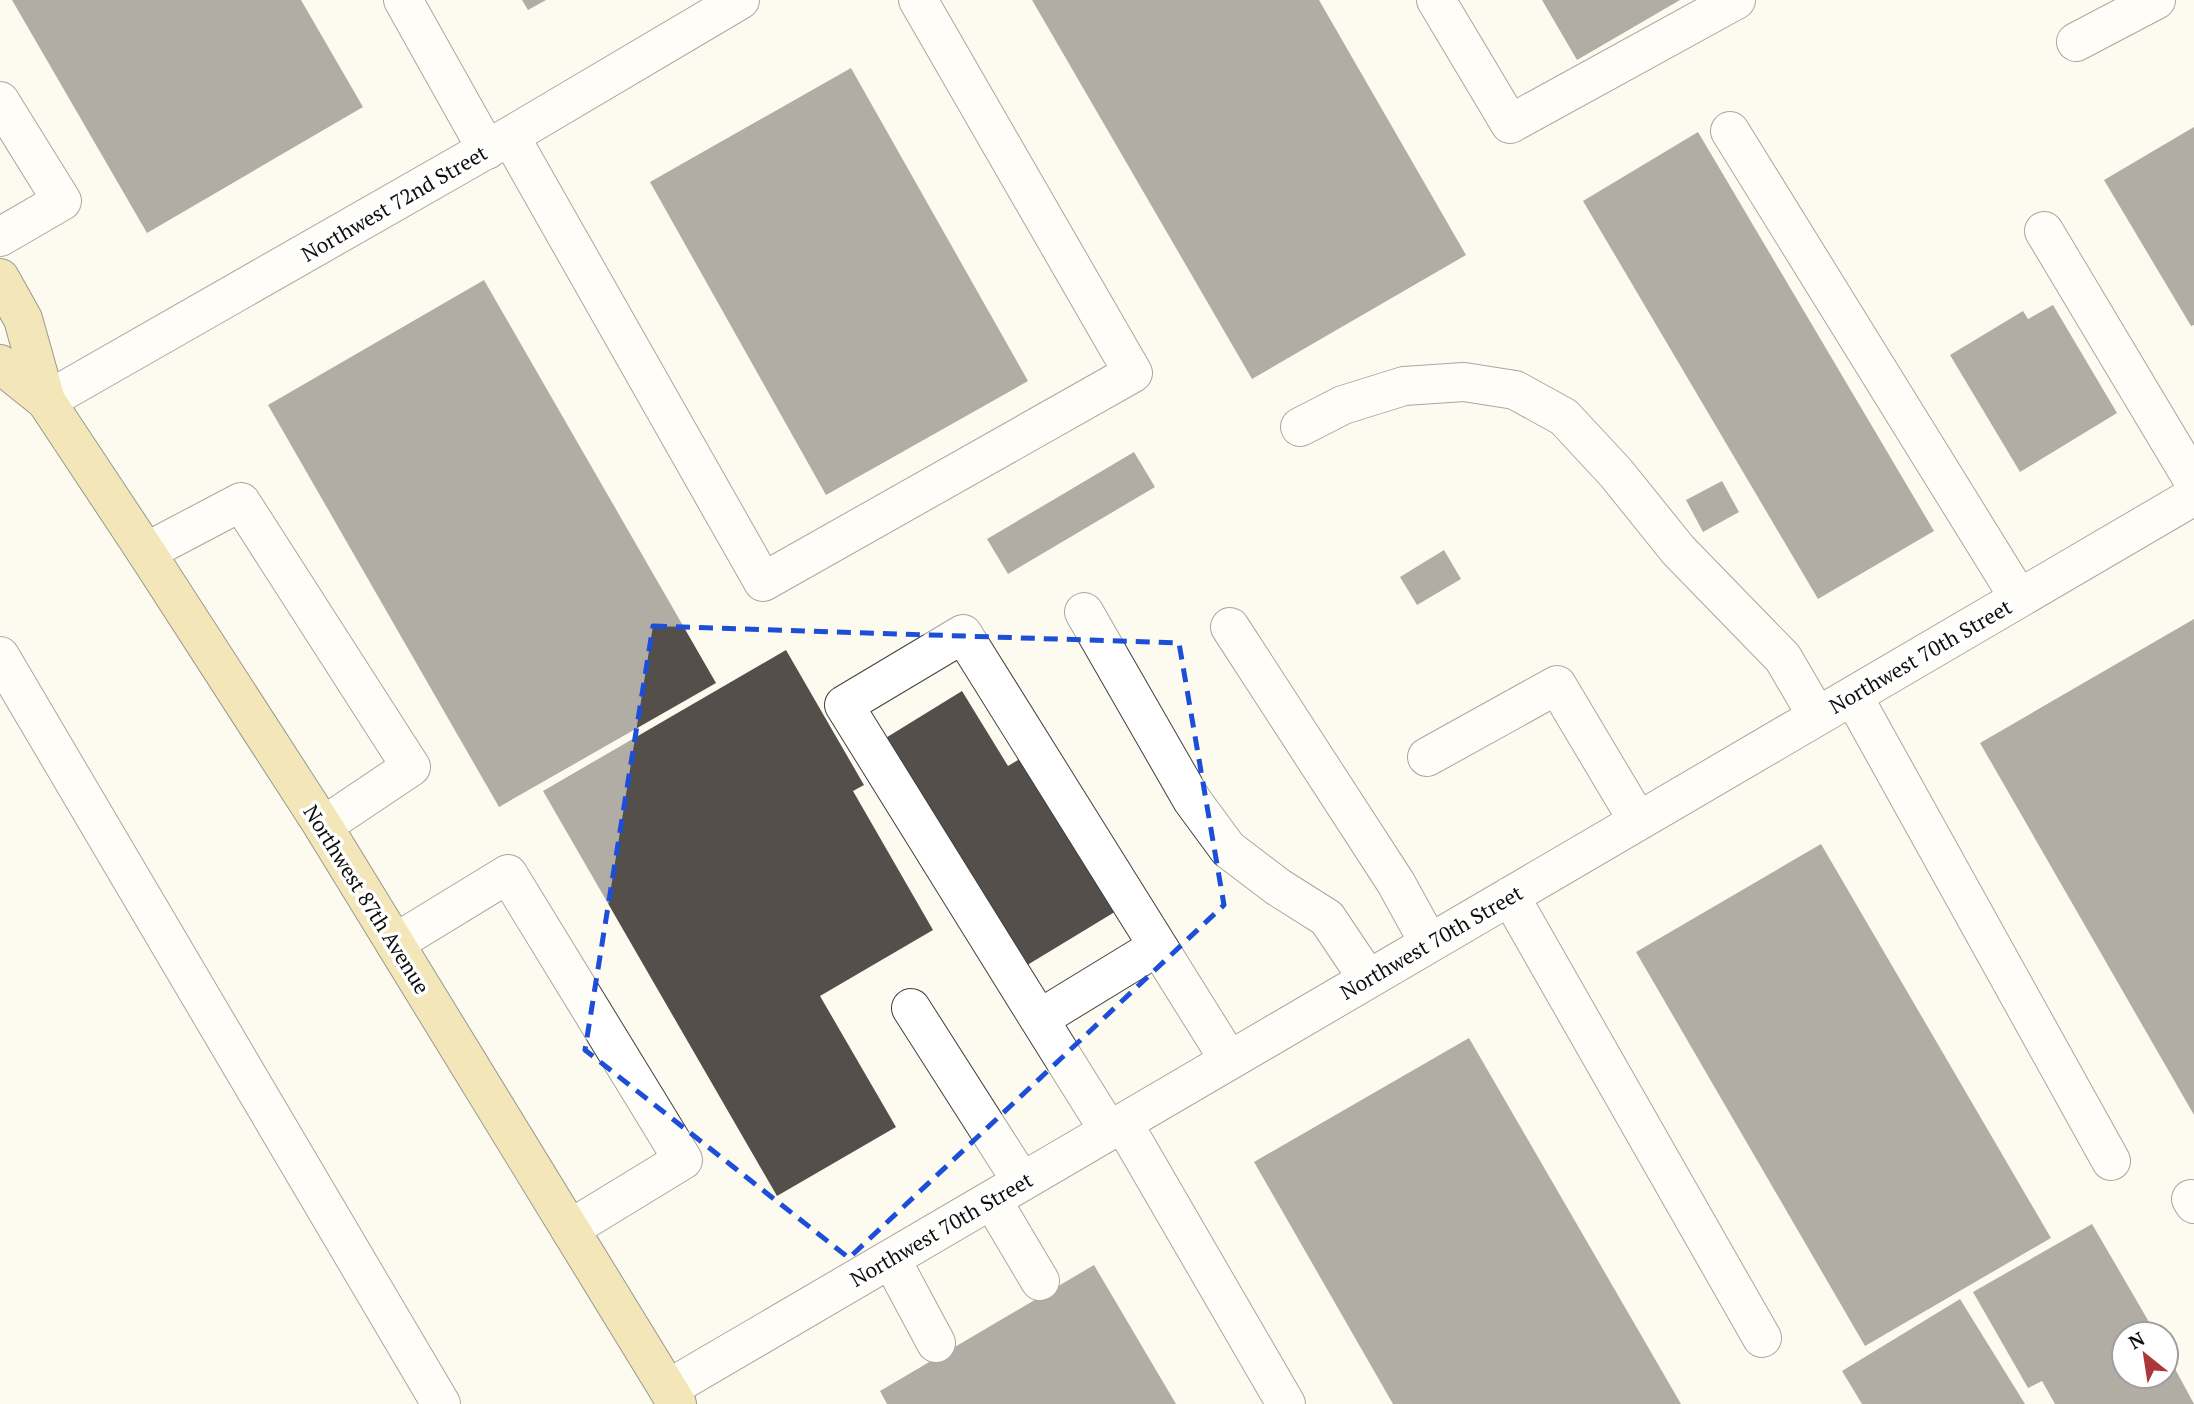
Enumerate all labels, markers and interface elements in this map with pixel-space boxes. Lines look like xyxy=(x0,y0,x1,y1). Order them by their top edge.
street label: Northwest 72nd Street xyxy=(296,138,492,268)
street label: Northwest 70th Street xyxy=(1824,592,2017,720)
street label: Northwest 87th Avenue xyxy=(297,799,437,999)
street label: Northwest 70th Street xyxy=(1335,878,1528,1006)
street label: Northwest 70th Street xyxy=(845,1165,1038,1293)
north arrow xyxy=(2110,1320,2180,1390)
text: N xyxy=(2124,1325,2149,1354)

